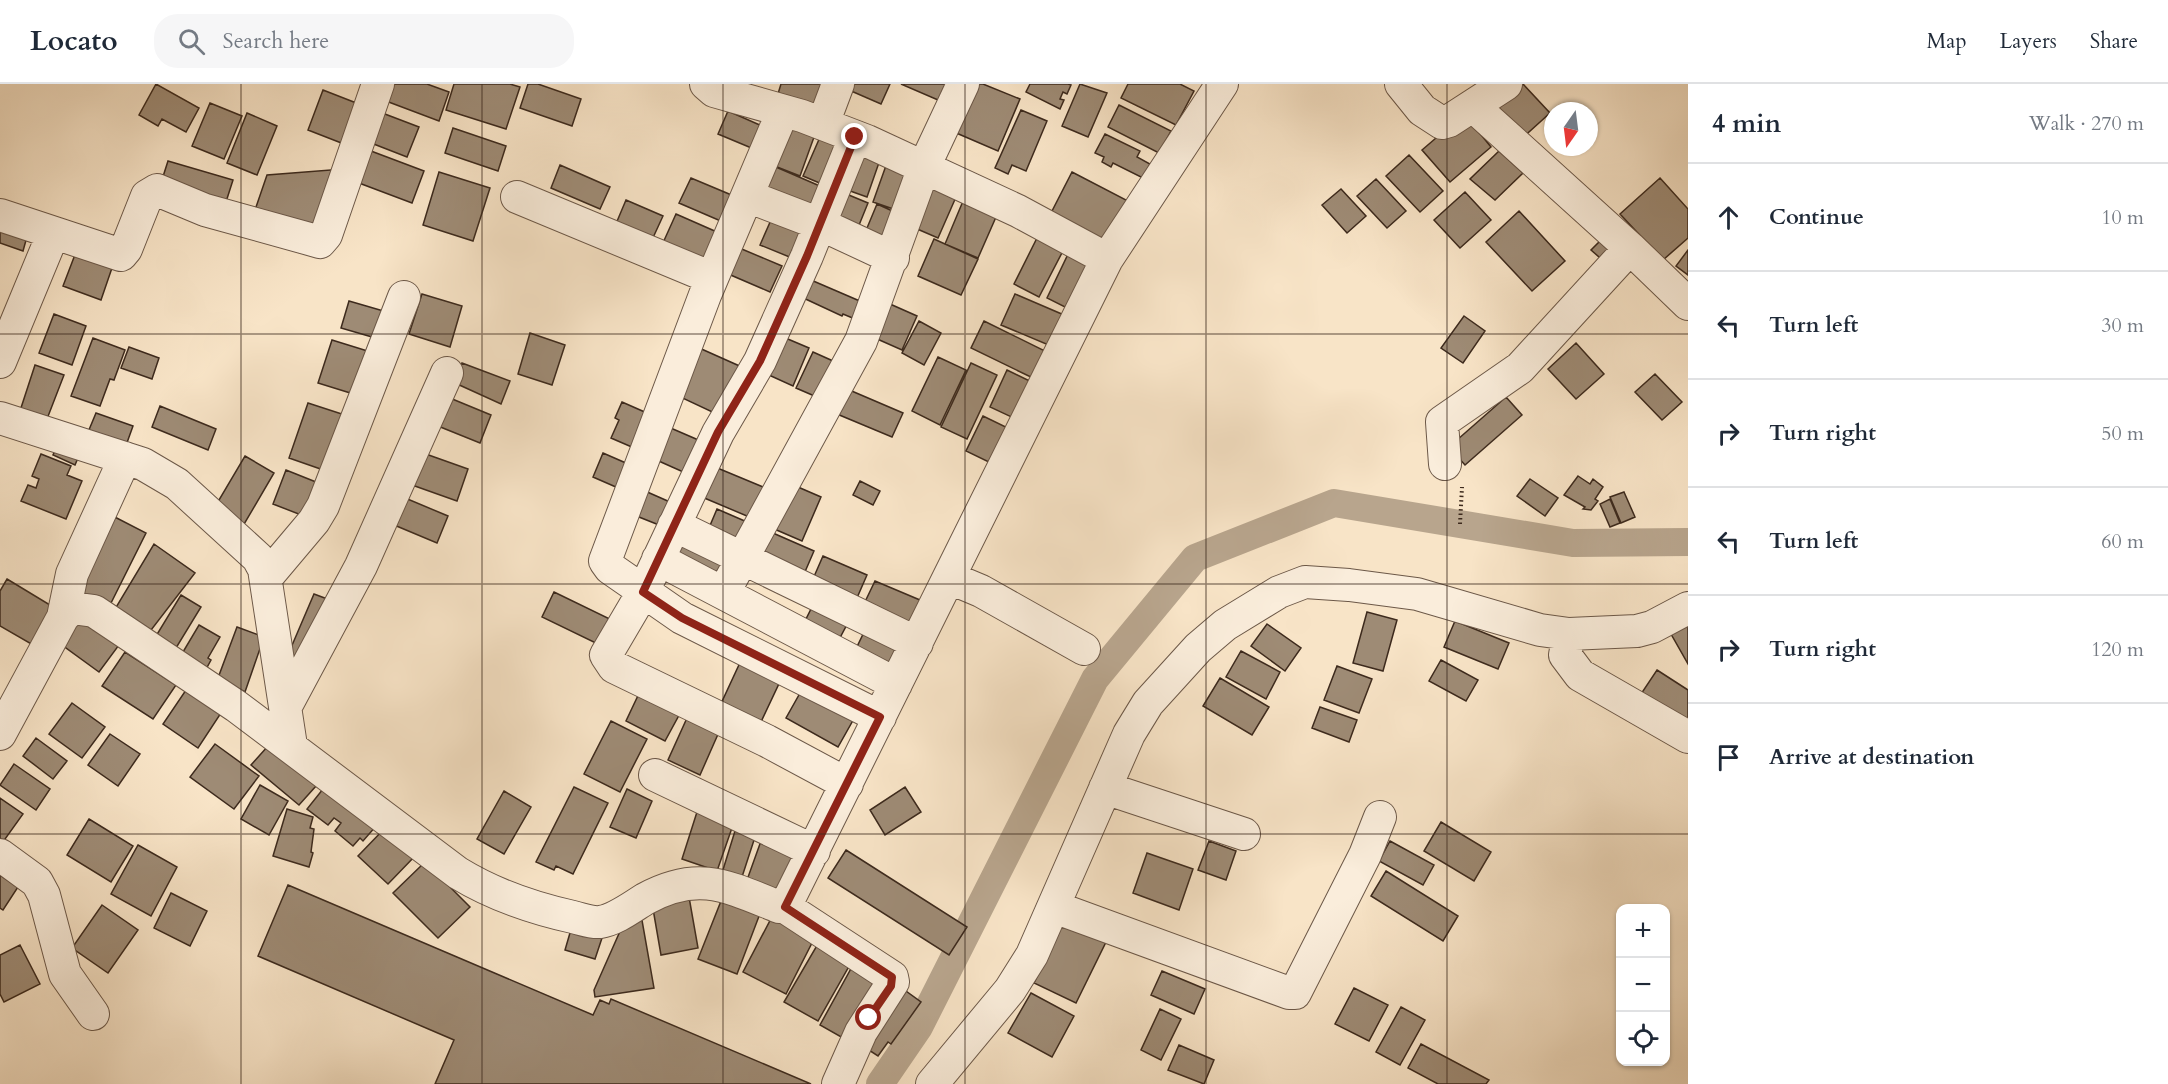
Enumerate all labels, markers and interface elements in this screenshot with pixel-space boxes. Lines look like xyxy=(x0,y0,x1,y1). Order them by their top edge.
search box xyxy=(154,14,574,68)
text: Locato xyxy=(30,22,118,60)
icon: search xyxy=(175,25,208,58)
text: Search here xyxy=(223,26,329,56)
text: Map xyxy=(1927,27,1967,56)
text: Layers xyxy=(2000,27,2057,56)
text: Share xyxy=(2090,27,2138,56)
north arrow xyxy=(1544,102,1598,156)
text: 4 min xyxy=(1712,106,1781,141)
text: Walk · 270 m xyxy=(2029,110,2144,137)
route end xyxy=(841,123,867,149)
icon: ahead xyxy=(1712,201,1745,234)
text: Continue xyxy=(1769,202,1864,232)
text: 10 m xyxy=(2101,204,2144,231)
icon: left xyxy=(1712,309,1745,342)
text: Turn left xyxy=(1769,310,1858,340)
text: 30 m xyxy=(2101,312,2144,339)
icon: right xyxy=(1712,417,1745,450)
text: Turn right xyxy=(1769,418,1876,448)
text: 50 m xyxy=(2101,420,2144,447)
icon: left xyxy=(1712,525,1745,558)
text: Turn left xyxy=(1769,526,1858,556)
text: 60 m xyxy=(2101,528,2144,555)
icon: right xyxy=(1712,633,1745,666)
text: Turn right xyxy=(1769,634,1876,664)
text: 120 m xyxy=(2091,636,2144,663)
icon: arrive xyxy=(1712,741,1745,774)
text: Arrive at destination xyxy=(1769,742,1974,772)
map controls xyxy=(1616,904,1670,1066)
button: + xyxy=(1616,904,1670,958)
button: − xyxy=(1616,958,1670,1012)
route start xyxy=(855,1004,881,1030)
button: locate xyxy=(1616,1012,1670,1066)

